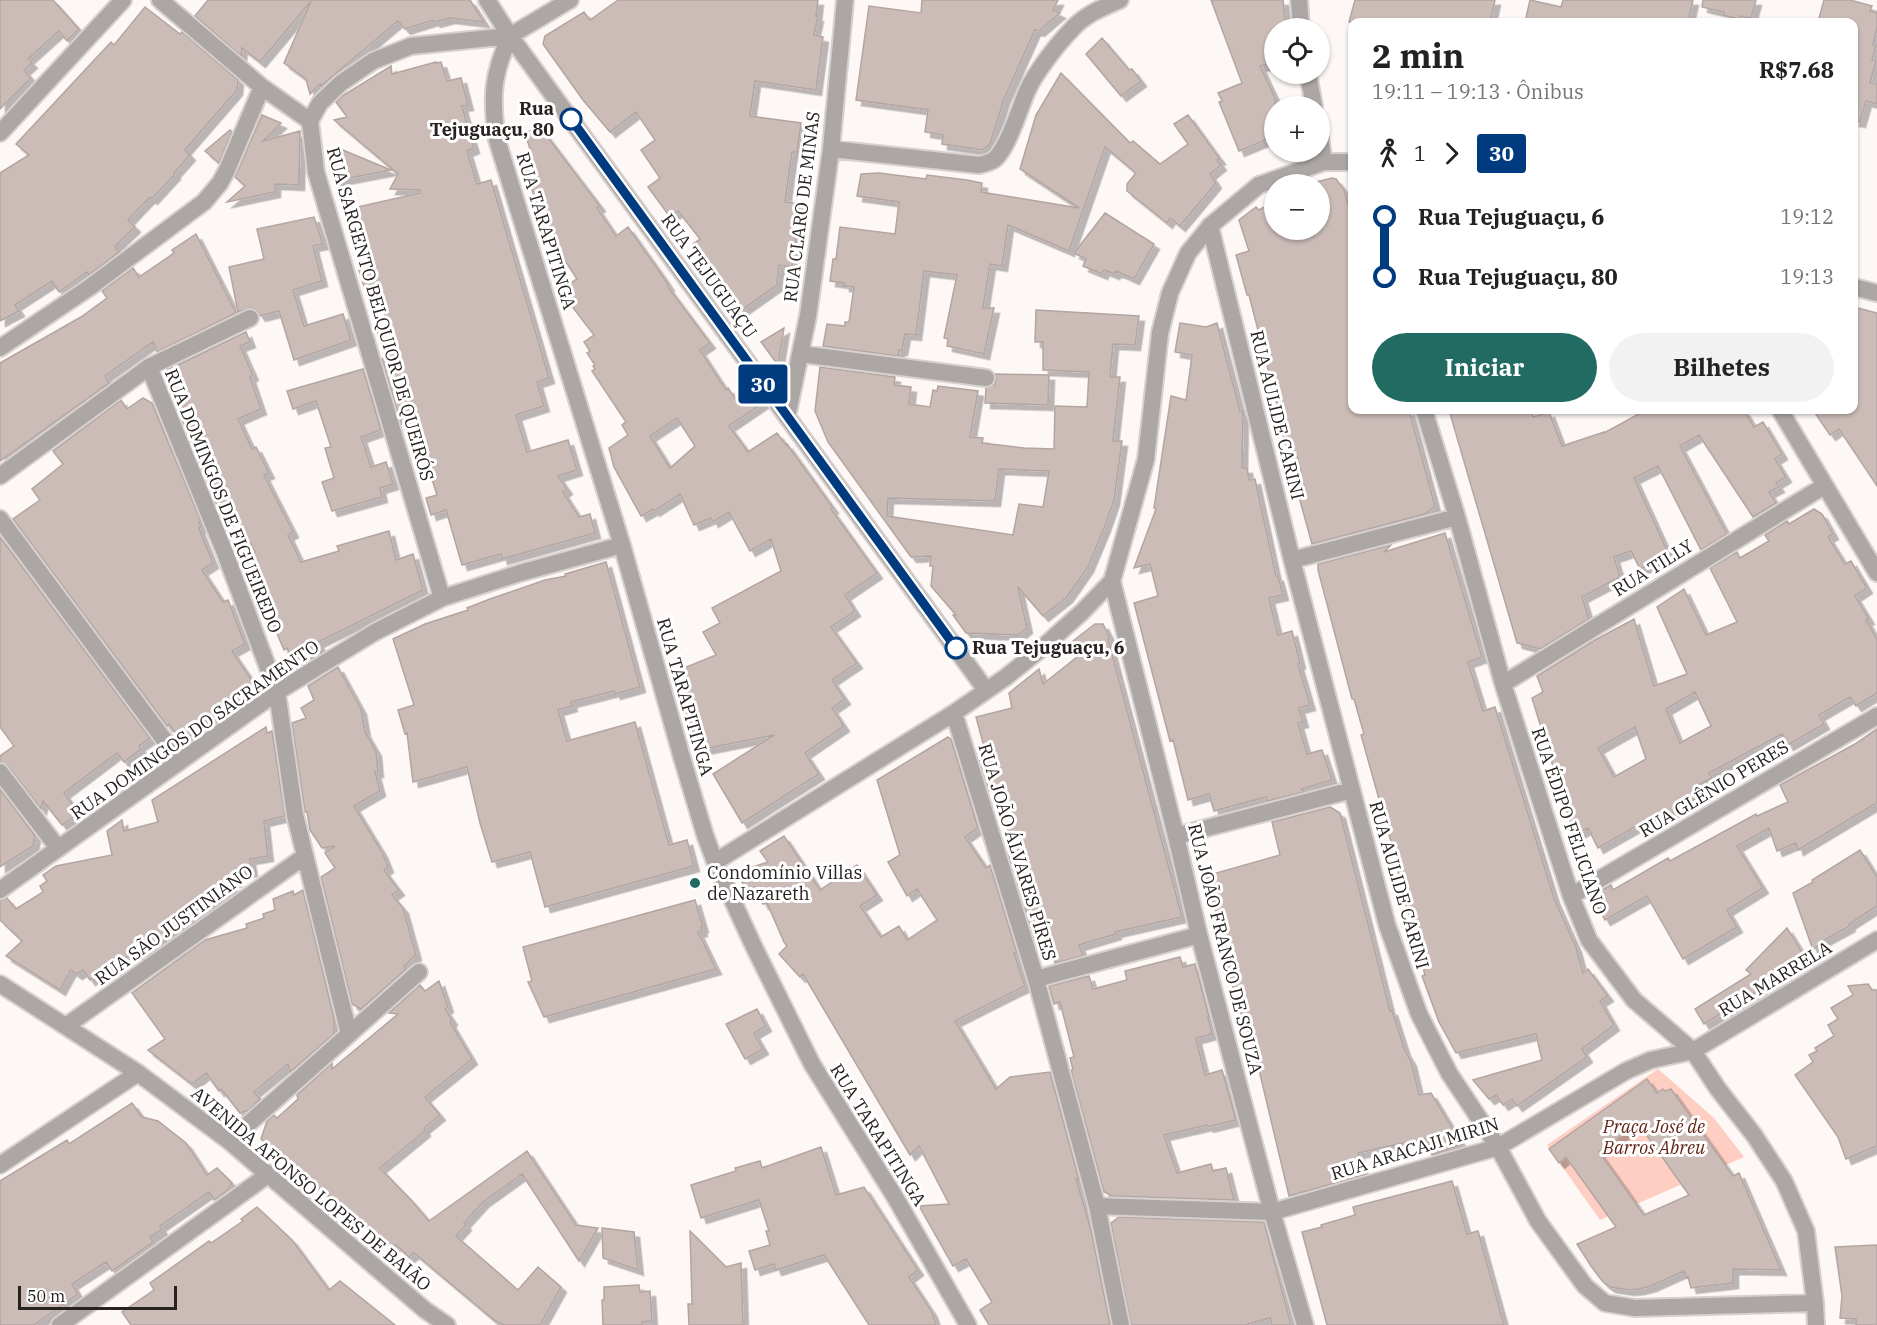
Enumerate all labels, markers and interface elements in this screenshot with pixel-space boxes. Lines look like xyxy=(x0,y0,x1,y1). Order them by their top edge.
map controls xyxy=(1264,18,1330,240)
button: locate xyxy=(1264,18,1330,84)
text: 2 min xyxy=(1372,34,1464,77)
text: R$7.68 xyxy=(1759,55,1834,84)
text: 19:11 – 19:13 · Ônibus xyxy=(1372,78,1584,105)
button: + xyxy=(1264,96,1330,162)
place label: Rua Tejuguaçu, 80 xyxy=(430,97,554,141)
marker: Rua Tejuguaçu, 80 xyxy=(560,108,582,130)
street label: RUA CLARO DE MINAS xyxy=(778,110,825,304)
icon: walk xyxy=(1372,137,1405,170)
icon: forward xyxy=(1435,137,1468,170)
text: 30 xyxy=(1489,139,1514,167)
text: 1 xyxy=(1414,140,1426,167)
street label: RUA SARGENTO BELQUIOR DE QUEIRÓS xyxy=(322,144,439,483)
street label: RUA TARAPITINGA xyxy=(512,149,582,313)
button: − xyxy=(1264,174,1330,240)
text: Rua Tejuguaçu, 6 xyxy=(1418,202,1605,231)
text: 19:12 xyxy=(1780,203,1834,230)
street label: RUA TEJUGUAÇU xyxy=(656,209,762,343)
text: Rua Tejuguaçu, 80 xyxy=(1418,262,1618,291)
text: 19:13 xyxy=(1780,263,1834,290)
street label: RUA AULIDE CARINI xyxy=(1245,328,1310,502)
button: Iniciar xyxy=(1372,333,1597,402)
button: Bilhetes xyxy=(1609,333,1834,402)
line badge: 30 xyxy=(736,364,790,404)
street label: RUA DOMINGOS DE FIGUEIREDO xyxy=(160,365,287,636)
text: 30 xyxy=(750,370,776,398)
street label: RUA TILLY xyxy=(1608,534,1698,601)
street label: RUA TARAPITINGA xyxy=(652,615,719,779)
street label: RUA DOMINGOS DO SACRAMENTO xyxy=(66,635,323,825)
place label: Rua Tejuguaçu, 6 xyxy=(972,636,1125,659)
marker: Rua Tejuguaçu, 6 xyxy=(945,637,967,659)
street label: RUA ÉDIPO FELICIANO xyxy=(1527,724,1612,918)
street label: RUA GLÊNIO PERES xyxy=(1635,735,1793,842)
street label: RUA JOÃO ÁLVARES PÍRES xyxy=(973,740,1062,963)
street label: RUA AULIDE CARINI xyxy=(1364,798,1435,972)
street label: RUA JOÃO FRANCO DE SOUZA xyxy=(1183,821,1268,1078)
street label: RUA SÃO JUSTINIANO xyxy=(90,860,257,990)
place label: Condomínio Villas de Nazareth xyxy=(707,861,862,905)
marker: Condomínio Villas de Nazareth xyxy=(688,876,702,890)
street label: RUA MARRELA xyxy=(1714,935,1836,1021)
street label: RUA TARAPITINGA xyxy=(825,1059,932,1211)
street label: AVENIDA AFONSO LOPES DE BAIÃO xyxy=(187,1081,436,1296)
street label: RUA ARACAJI MIRIN xyxy=(1328,1112,1502,1185)
park label: Praça José de Barros Abreu xyxy=(1602,1115,1706,1159)
scale bar xyxy=(18,1283,177,1310)
text: 50 m xyxy=(27,1286,65,1306)

